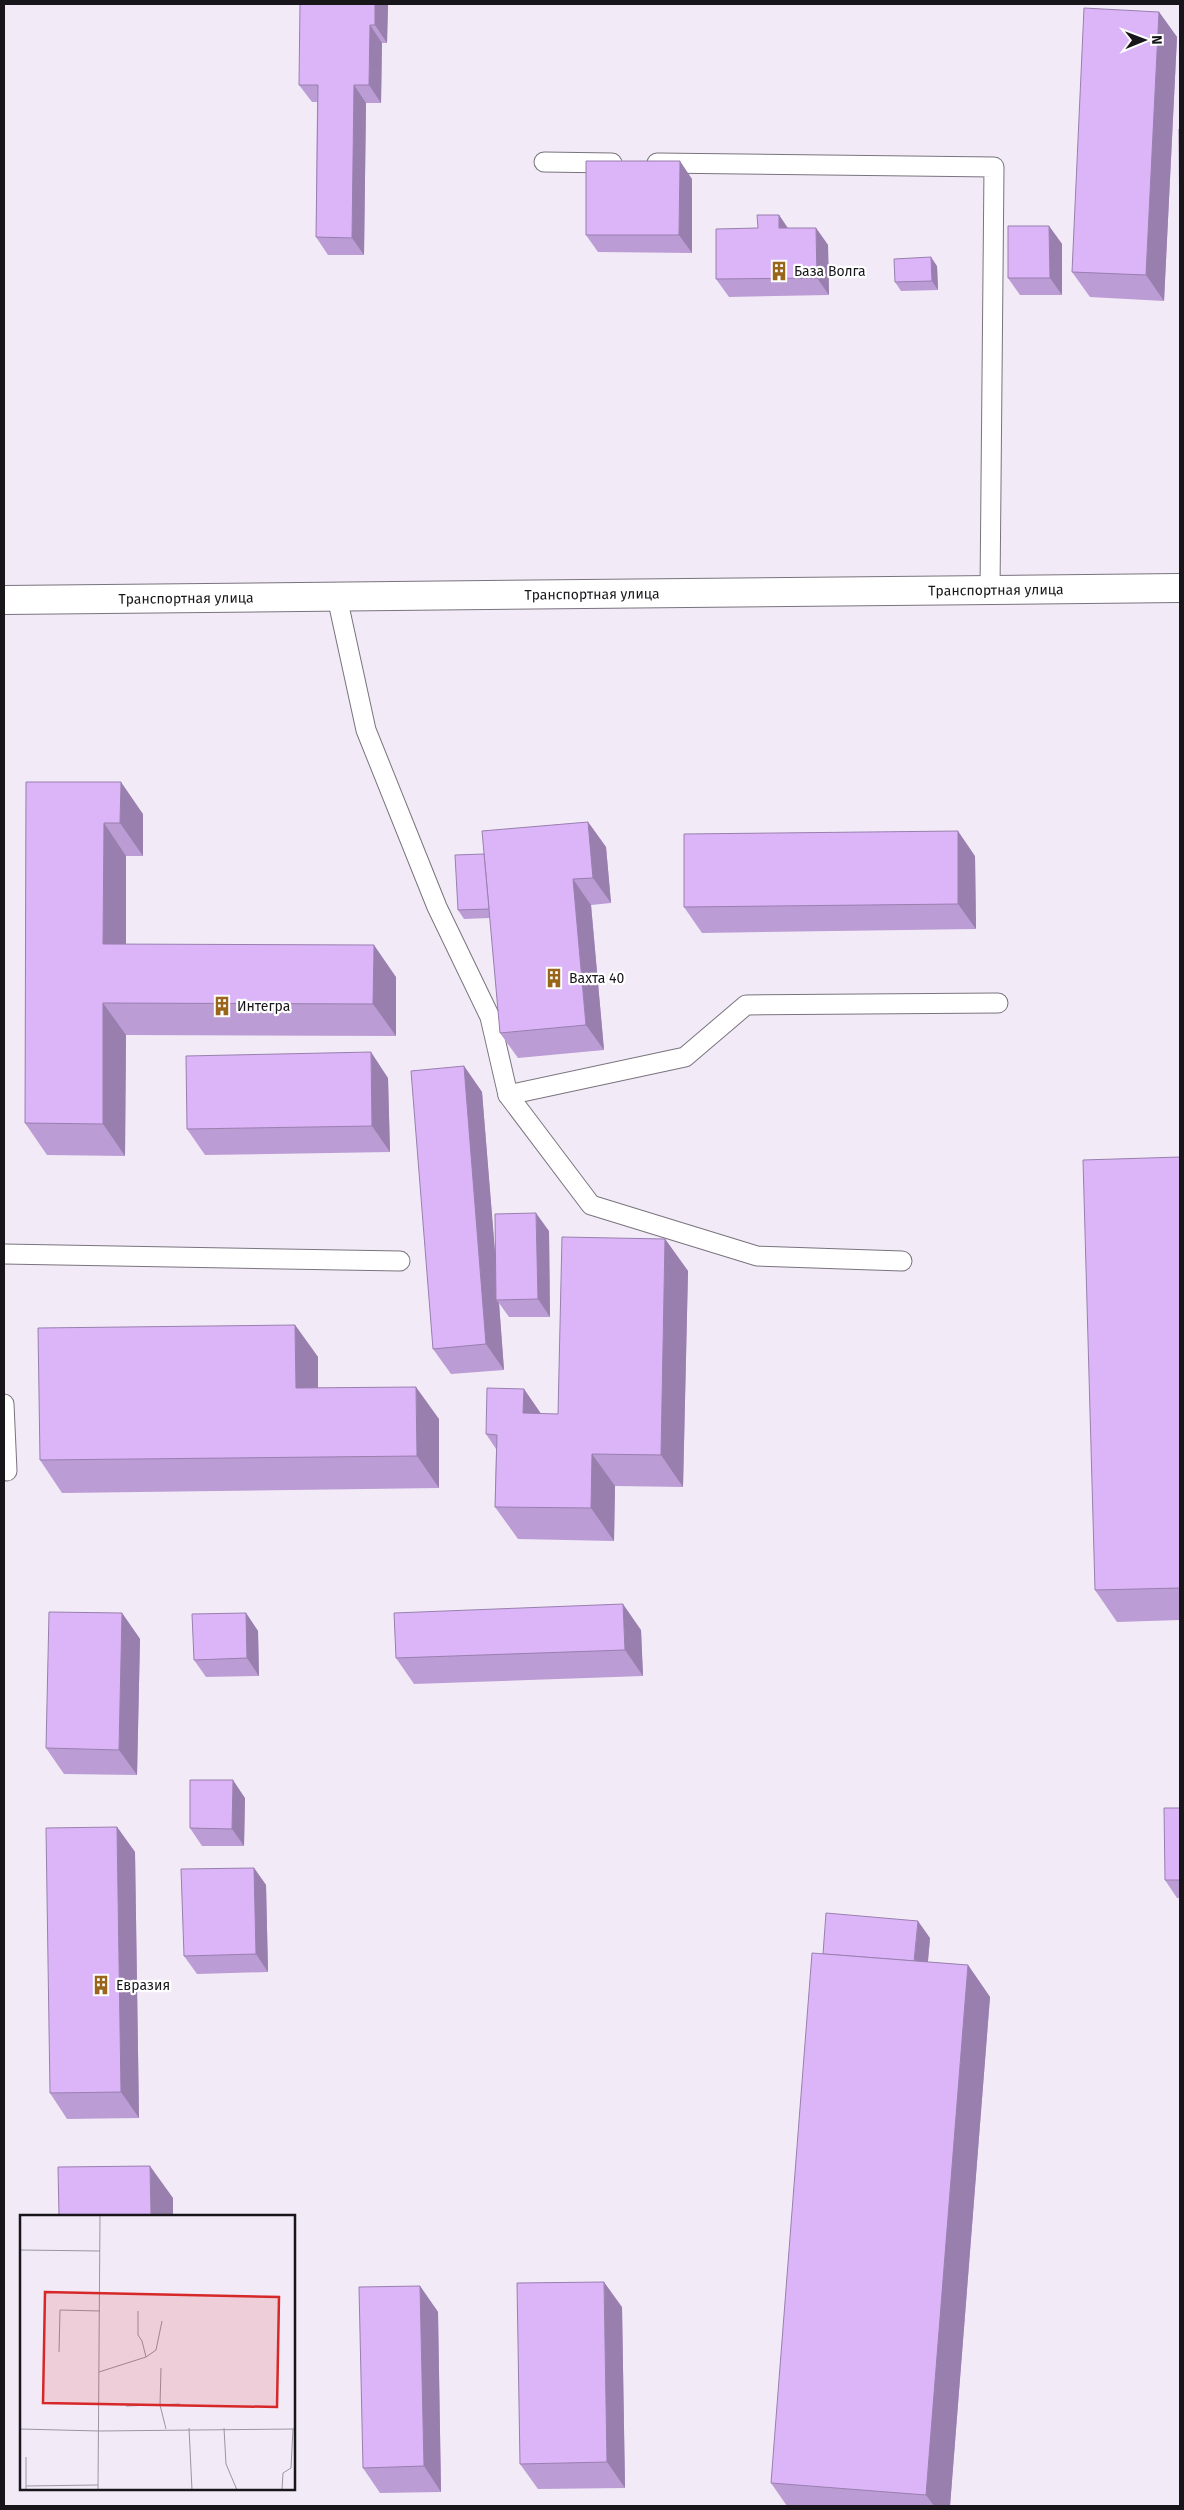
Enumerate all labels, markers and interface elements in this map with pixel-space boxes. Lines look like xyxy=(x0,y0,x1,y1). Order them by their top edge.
north arrow xyxy=(1119,15,1169,65)
text: N xyxy=(1148,35,1165,45)
building icon: База Волга xyxy=(768,260,790,282)
place label: База Волга xyxy=(794,263,866,280)
street label: Транспортная улица xyxy=(928,581,1064,599)
street label: Транспортная улица xyxy=(524,585,660,603)
street label: Транспортная улица xyxy=(118,589,254,607)
building icon: Вахта 40 xyxy=(543,967,565,989)
place label: Вахта 40 xyxy=(569,970,624,987)
building icon: Интегра xyxy=(211,995,233,1017)
place label: Интегра xyxy=(237,998,290,1015)
building icon: Евразия xyxy=(90,1974,112,1996)
place label: Евразия xyxy=(116,1977,170,1994)
inset map xyxy=(20,2215,295,2490)

